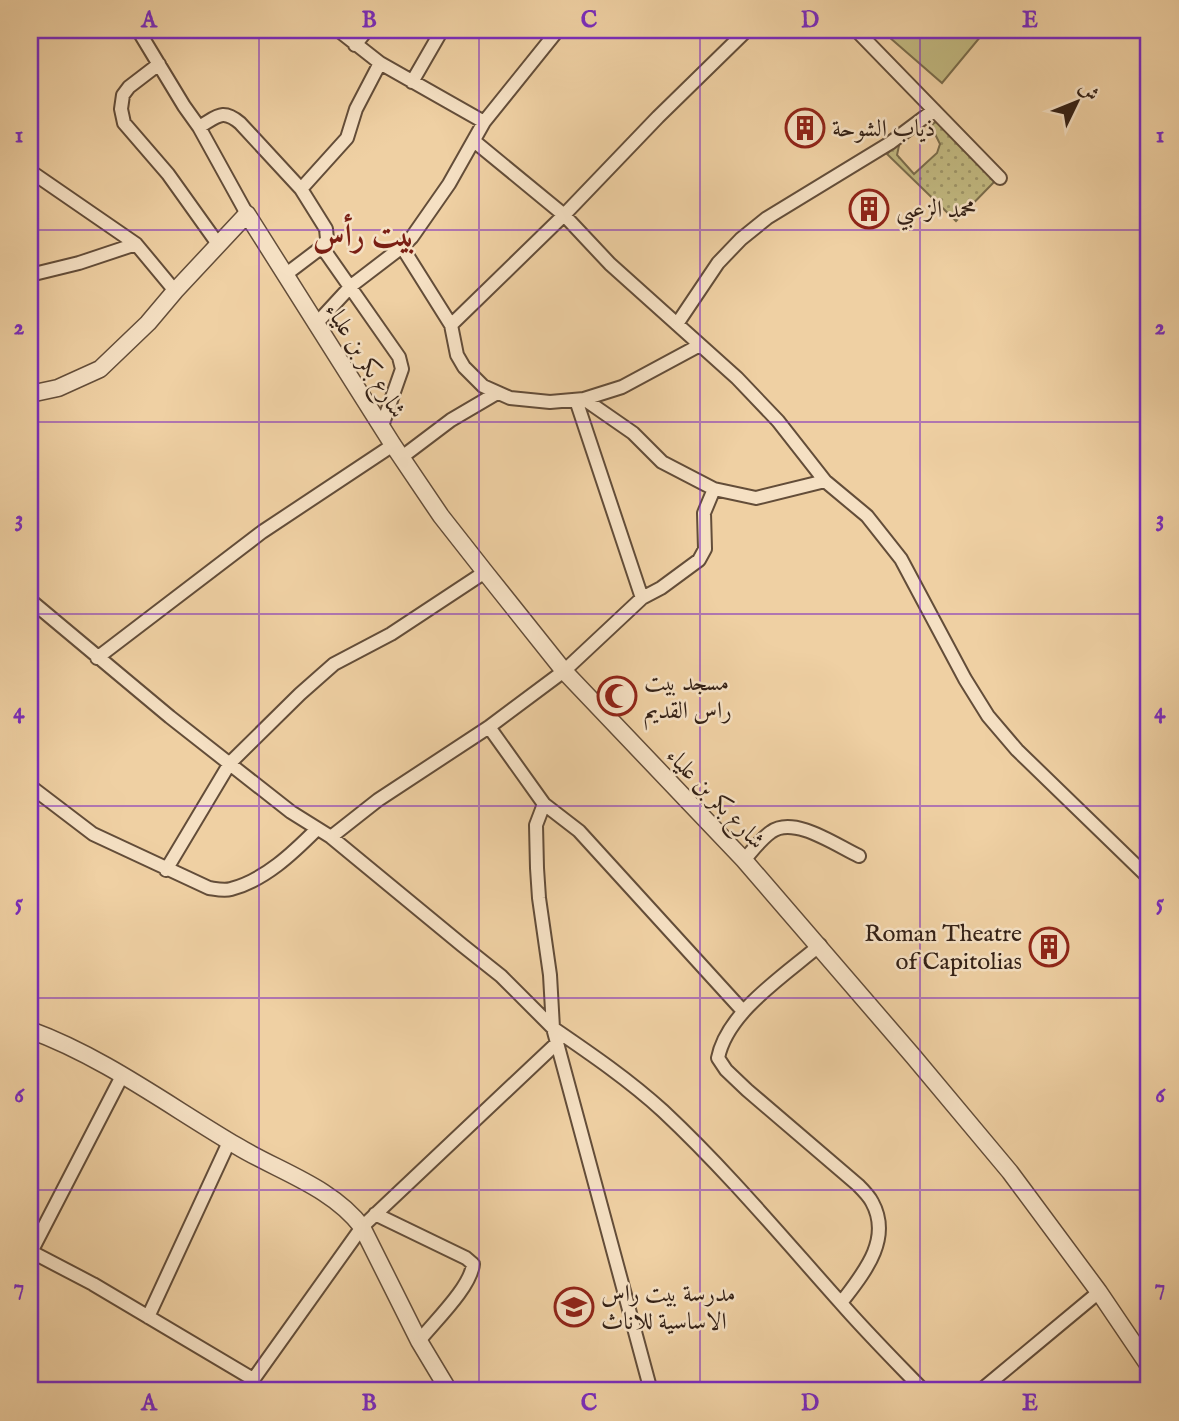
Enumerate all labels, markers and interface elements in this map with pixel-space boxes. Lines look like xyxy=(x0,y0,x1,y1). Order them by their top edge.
text: A xyxy=(140,6,158,35)
text: B xyxy=(361,6,377,35)
text: C xyxy=(581,6,598,35)
text: D xyxy=(801,6,819,35)
text: E xyxy=(1022,6,1038,35)
north arrow xyxy=(1042,66,1112,136)
text: ش xyxy=(1073,77,1103,107)
building icon: ذياب الشوحة xyxy=(784,107,826,149)
place label: ذياب الشوحة xyxy=(832,114,935,145)
text: 1 xyxy=(15,121,23,150)
text: 1 xyxy=(1156,121,1164,150)
building icon: محمد الزعبي xyxy=(848,188,890,230)
place label: محمد الزعبي xyxy=(896,195,976,231)
district label: بيت رأس xyxy=(313,213,415,258)
street label: شارع بكر بن علياء xyxy=(315,297,412,426)
text: 2 xyxy=(14,313,25,342)
text: 2 xyxy=(1155,313,1166,342)
text: 3 xyxy=(15,505,23,534)
text: 3 xyxy=(1156,505,1164,534)
place label: مسجد بيت راس القديم xyxy=(644,668,732,731)
mosque icon: مسجد بيت راس القديم xyxy=(596,675,638,717)
text: 4 xyxy=(13,697,25,726)
text: 4 xyxy=(1154,697,1166,726)
street label: شارع بكر بن علياء xyxy=(656,741,771,859)
text: 5 xyxy=(15,889,24,918)
text: 5 xyxy=(1156,889,1165,918)
place label: Roman Theatre of Capitolias xyxy=(864,919,1022,978)
building icon: Roman Theatre of Capitolias xyxy=(1028,926,1070,968)
text: 6 xyxy=(14,1081,25,1110)
text: 6 xyxy=(1155,1081,1166,1110)
text: 7 xyxy=(14,1273,24,1302)
text: 7 xyxy=(1155,1273,1165,1302)
place label: مدرسة بيت راس الاساسية للاناث xyxy=(601,1279,736,1338)
school or university icon: مدرسة بيت راس الاساسية للاناث xyxy=(553,1286,595,1328)
text: A xyxy=(140,1389,158,1418)
text: B xyxy=(361,1389,377,1418)
text: C xyxy=(581,1389,598,1418)
text: D xyxy=(801,1389,819,1418)
text: E xyxy=(1022,1389,1038,1418)

